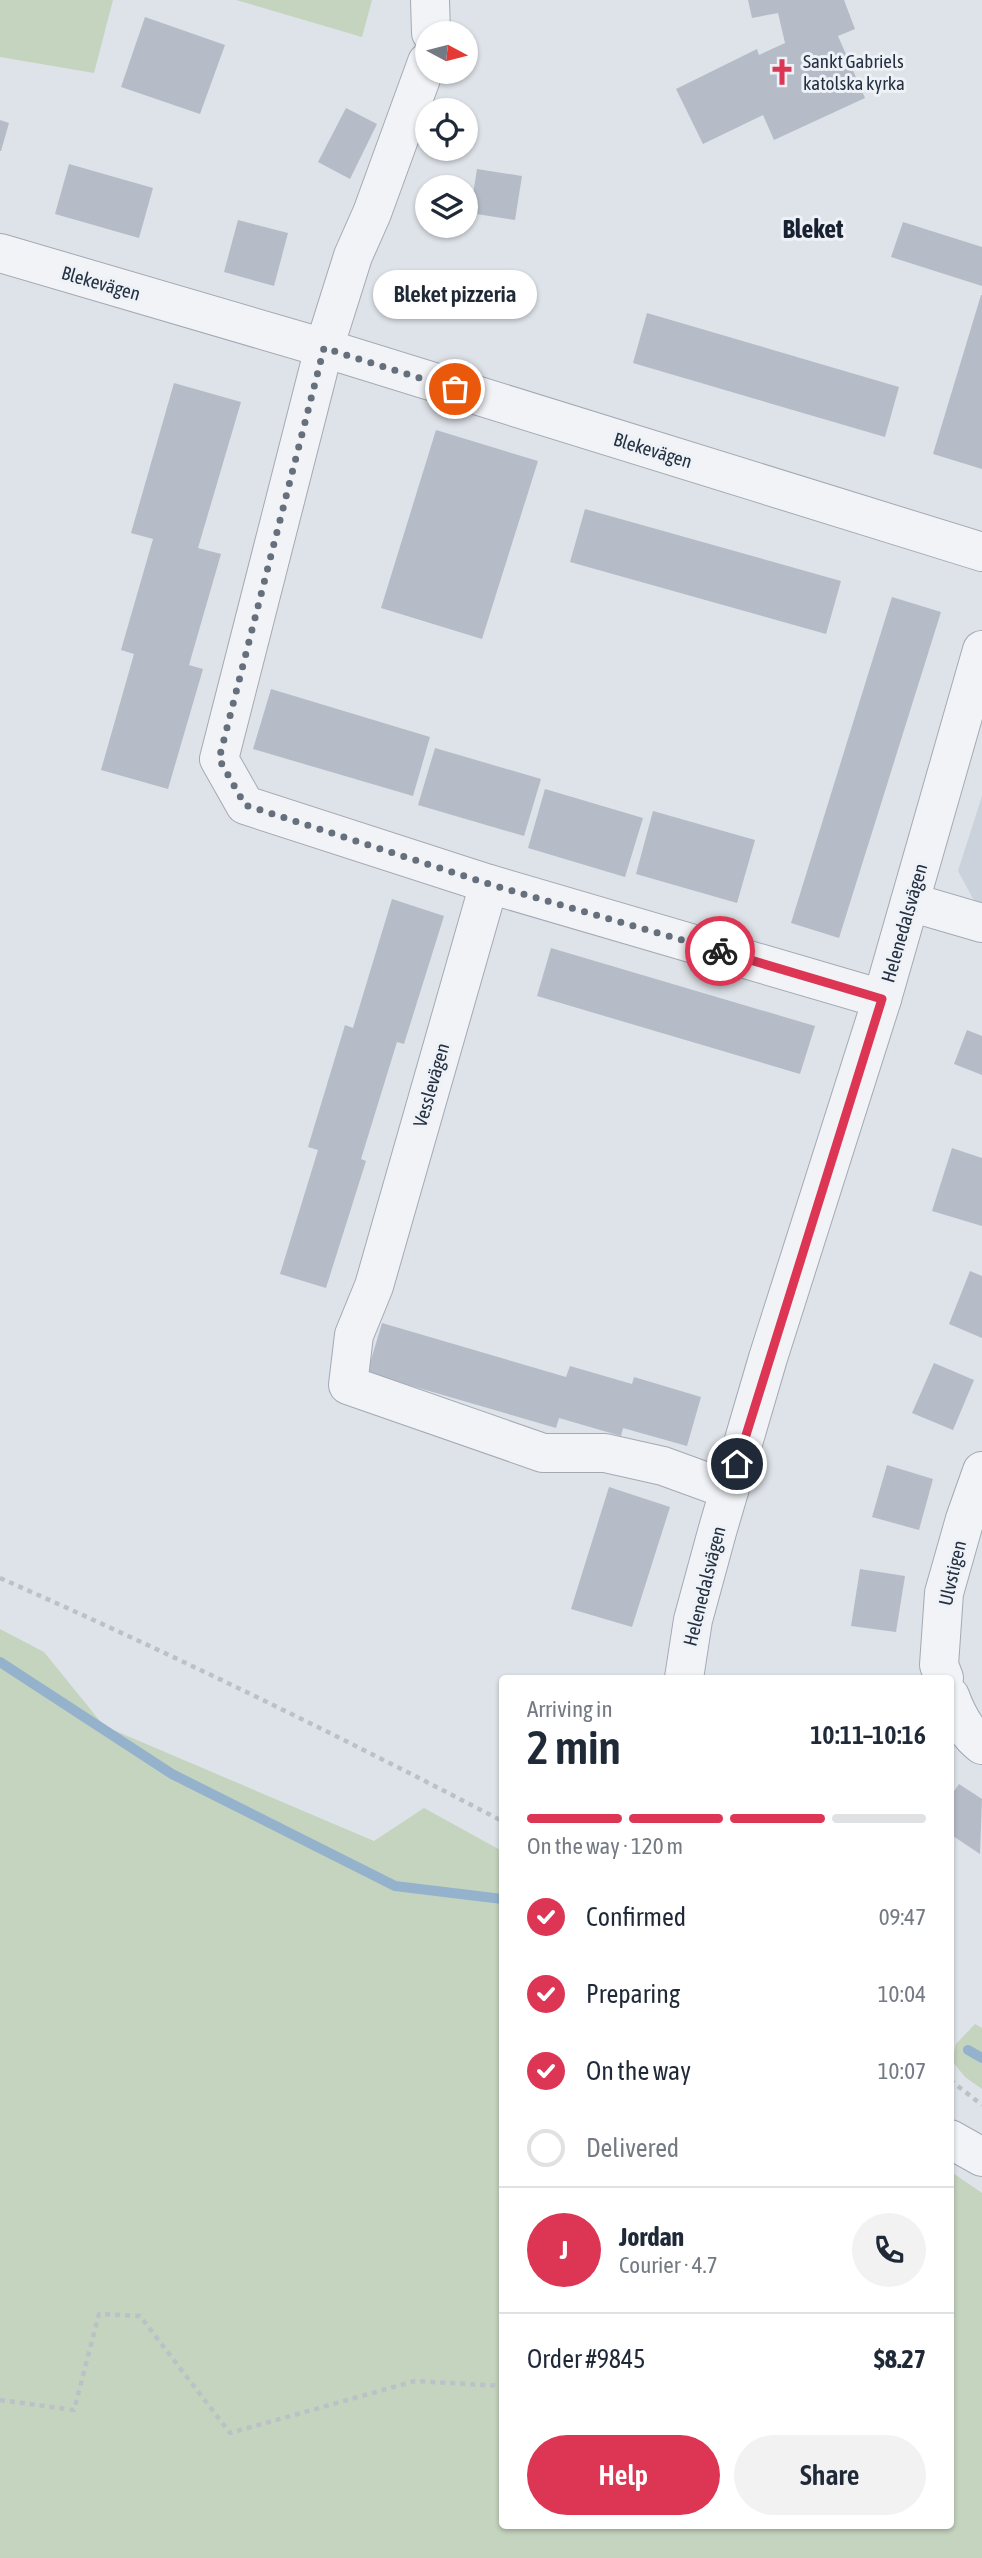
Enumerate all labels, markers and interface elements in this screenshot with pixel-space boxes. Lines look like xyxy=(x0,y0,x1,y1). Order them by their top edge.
north arrow xyxy=(415,21,478,84)
map controls xyxy=(415,21,478,238)
place label: Sankt Gabriels katolska kyrka xyxy=(803,50,905,94)
church icon: Sankt Gabriels katolska kyrka xyxy=(767,57,797,87)
button: locate xyxy=(415,98,478,161)
button: layers xyxy=(415,175,478,238)
district label: Bleket xyxy=(783,214,844,244)
street label: Blekevägen xyxy=(59,261,143,305)
callout: Bleket pizzeria xyxy=(373,270,537,319)
text: Bleket pizzeria xyxy=(394,281,516,307)
pin xyxy=(425,359,485,419)
icon: bag xyxy=(436,370,474,408)
street label: Blekevägen xyxy=(611,428,695,472)
street label: Helenedalsvägen xyxy=(877,861,931,985)
courier xyxy=(685,916,755,986)
icon: bike xyxy=(701,932,739,970)
street label: Vesslevägen xyxy=(409,1041,453,1129)
pin xyxy=(707,1434,767,1494)
icon: home xyxy=(718,1445,756,1483)
street label: Helenedalsvägen xyxy=(678,1524,730,1648)
street label: Ulvstigen xyxy=(934,1538,970,1608)
text: Arriving in xyxy=(527,1696,613,1722)
text: 10:11–10:16 xyxy=(810,1720,926,1750)
text: 2 min xyxy=(527,1721,621,1774)
text: On the way · 120 m xyxy=(527,1833,683,1859)
icon: check xyxy=(527,1898,565,1936)
text: Confirmed xyxy=(586,1902,686,1932)
text: 09:47 xyxy=(879,1904,926,1930)
icon: check xyxy=(527,1975,565,2013)
text: Preparing xyxy=(586,1979,680,2009)
text: 10:04 xyxy=(878,1981,926,2007)
icon: check xyxy=(527,2052,565,2090)
text: On the way xyxy=(586,2056,691,2086)
text: 10:07 xyxy=(878,2058,926,2084)
text: Delivered xyxy=(586,2133,679,2163)
button: phone xyxy=(852,2213,926,2287)
text: Jordan xyxy=(619,2222,684,2252)
text: J xyxy=(560,2235,568,2265)
text: Courier · 4.7 xyxy=(619,2252,718,2278)
text: Order #9845 xyxy=(527,2344,646,2374)
text: $8.27 xyxy=(874,2344,926,2374)
button: Help xyxy=(527,2435,720,2515)
button: Share xyxy=(734,2435,926,2515)

